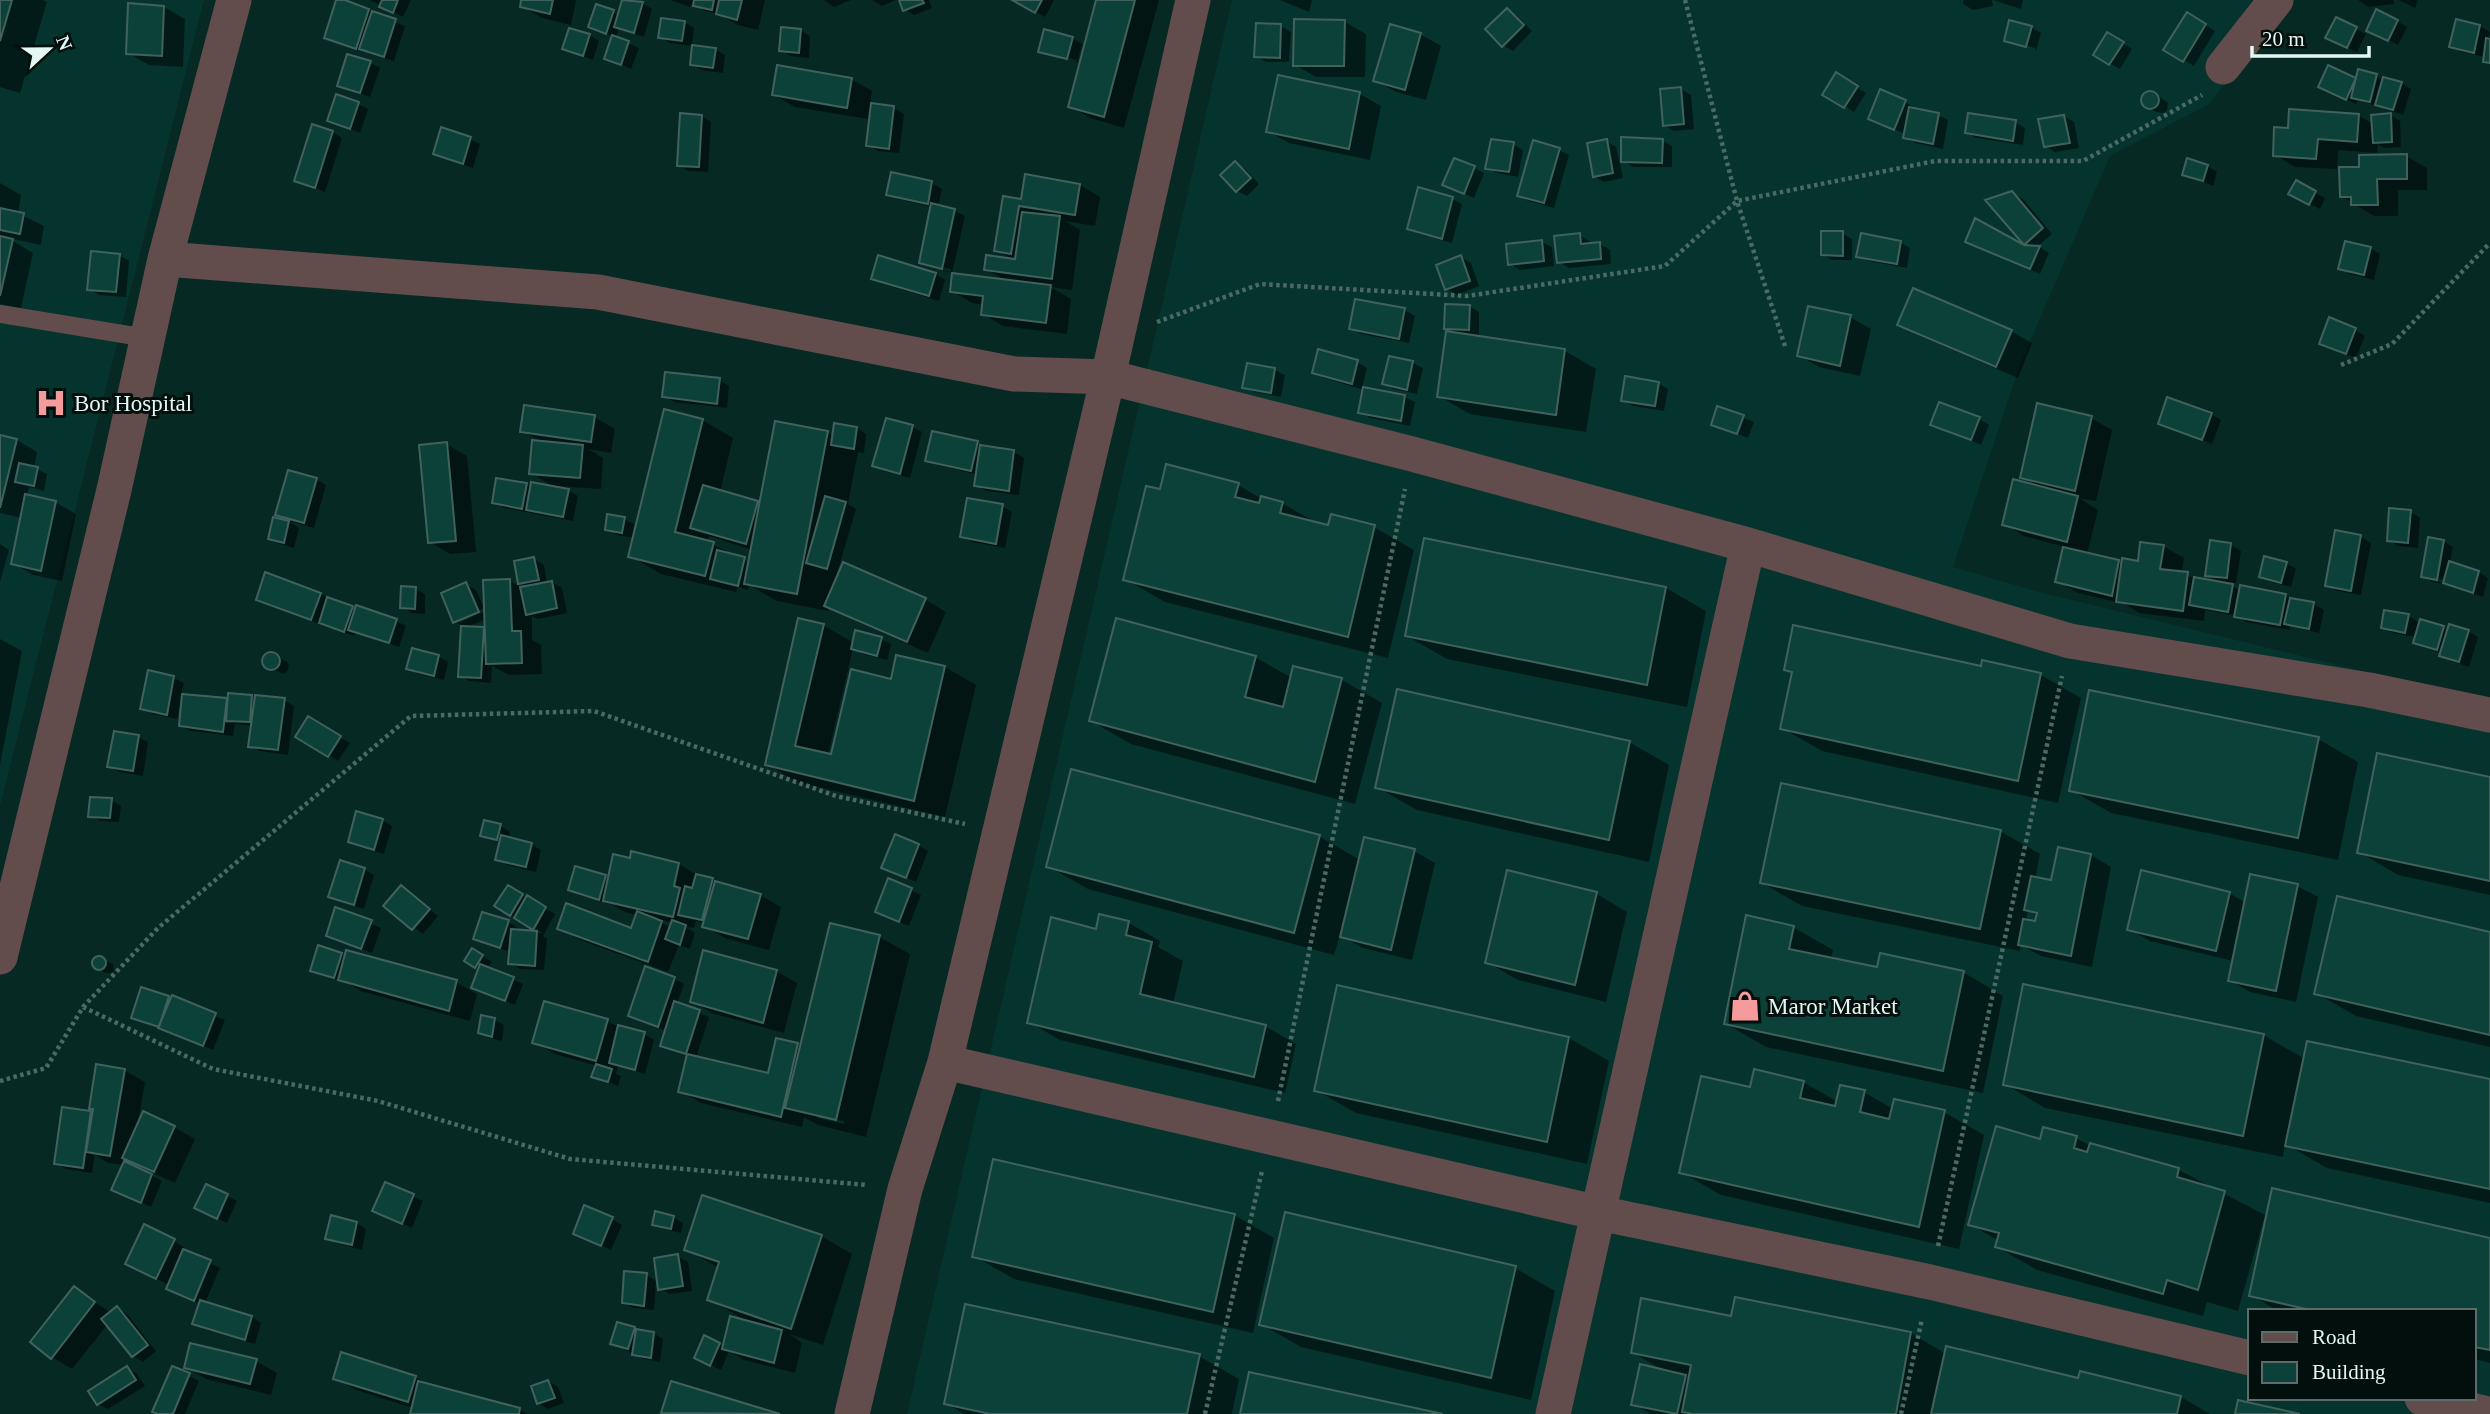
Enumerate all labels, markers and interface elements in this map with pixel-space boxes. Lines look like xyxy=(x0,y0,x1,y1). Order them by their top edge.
north arrow xyxy=(14,14,84,84)
scale bar xyxy=(2252,14,2369,58)
text: 20 m xyxy=(2262,27,2305,51)
text: N xyxy=(52,33,77,53)
hospital icon: Bor Hospital xyxy=(34,386,68,420)
place label: Bor Hospital xyxy=(74,391,192,416)
shop icon: Maror Market xyxy=(1728,989,1762,1023)
place label: Maror Market xyxy=(1768,994,1898,1019)
legend xyxy=(2248,1309,2476,1400)
text: Road xyxy=(2312,1325,2357,1349)
text: Building xyxy=(2312,1360,2386,1384)

